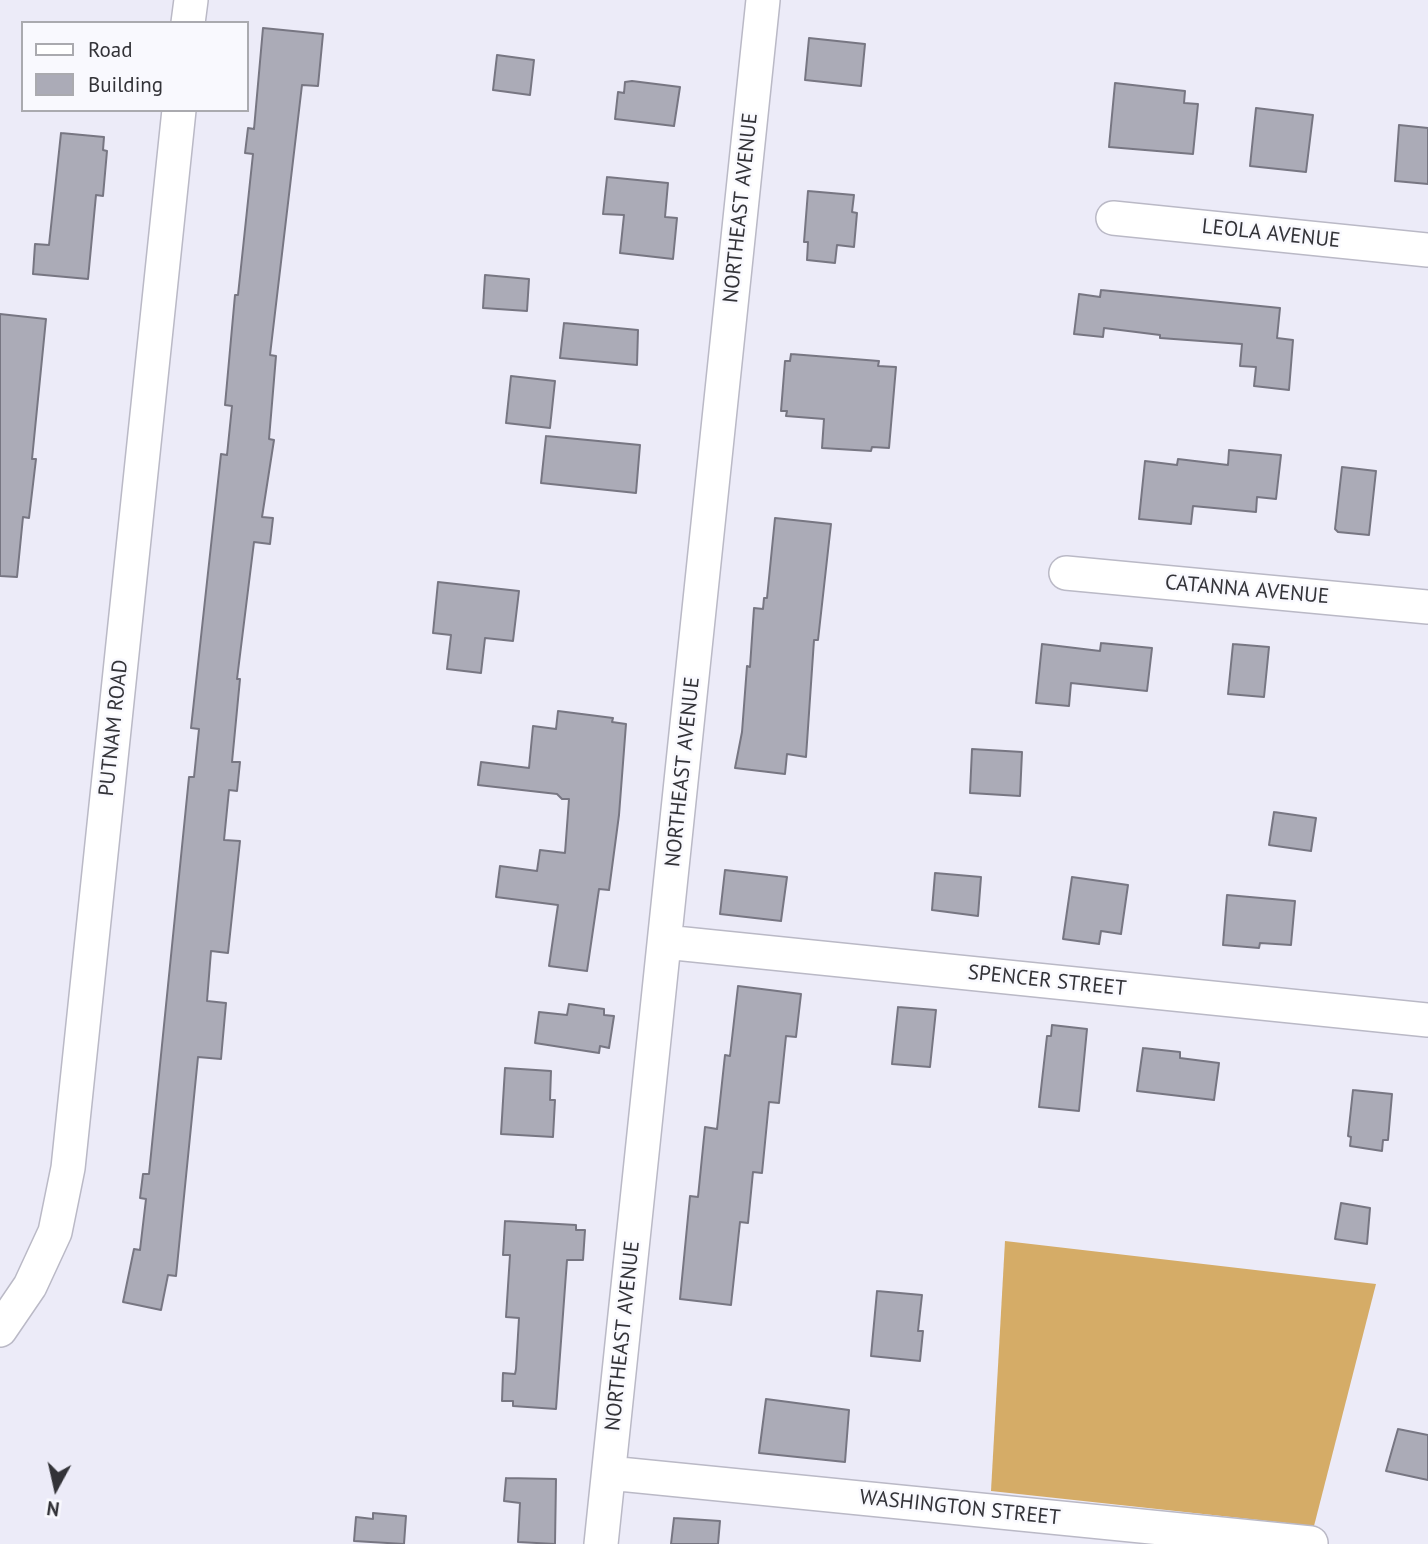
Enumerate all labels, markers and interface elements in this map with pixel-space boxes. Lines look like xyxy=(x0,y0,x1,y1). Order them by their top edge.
legend xyxy=(21,21,248,112)
text: Road xyxy=(88,36,132,63)
text: Building xyxy=(88,71,163,98)
street label: NORTHEAST AVENUE xyxy=(718,112,764,304)
street label: LEOLA AVENUE xyxy=(1201,214,1341,254)
street label: CATANNA AVENUE xyxy=(1164,570,1330,610)
street label: PUTNAM ROAD xyxy=(94,658,134,798)
street label: NORTHEAST AVENUE xyxy=(660,676,706,868)
street label: SPENCER STREET xyxy=(967,960,1127,1002)
street label: NORTHEAST AVENUE xyxy=(600,1240,646,1432)
north arrow xyxy=(21,1453,91,1523)
street label: WASHINGTON STREET xyxy=(858,1485,1062,1531)
text: N xyxy=(45,1496,61,1522)

